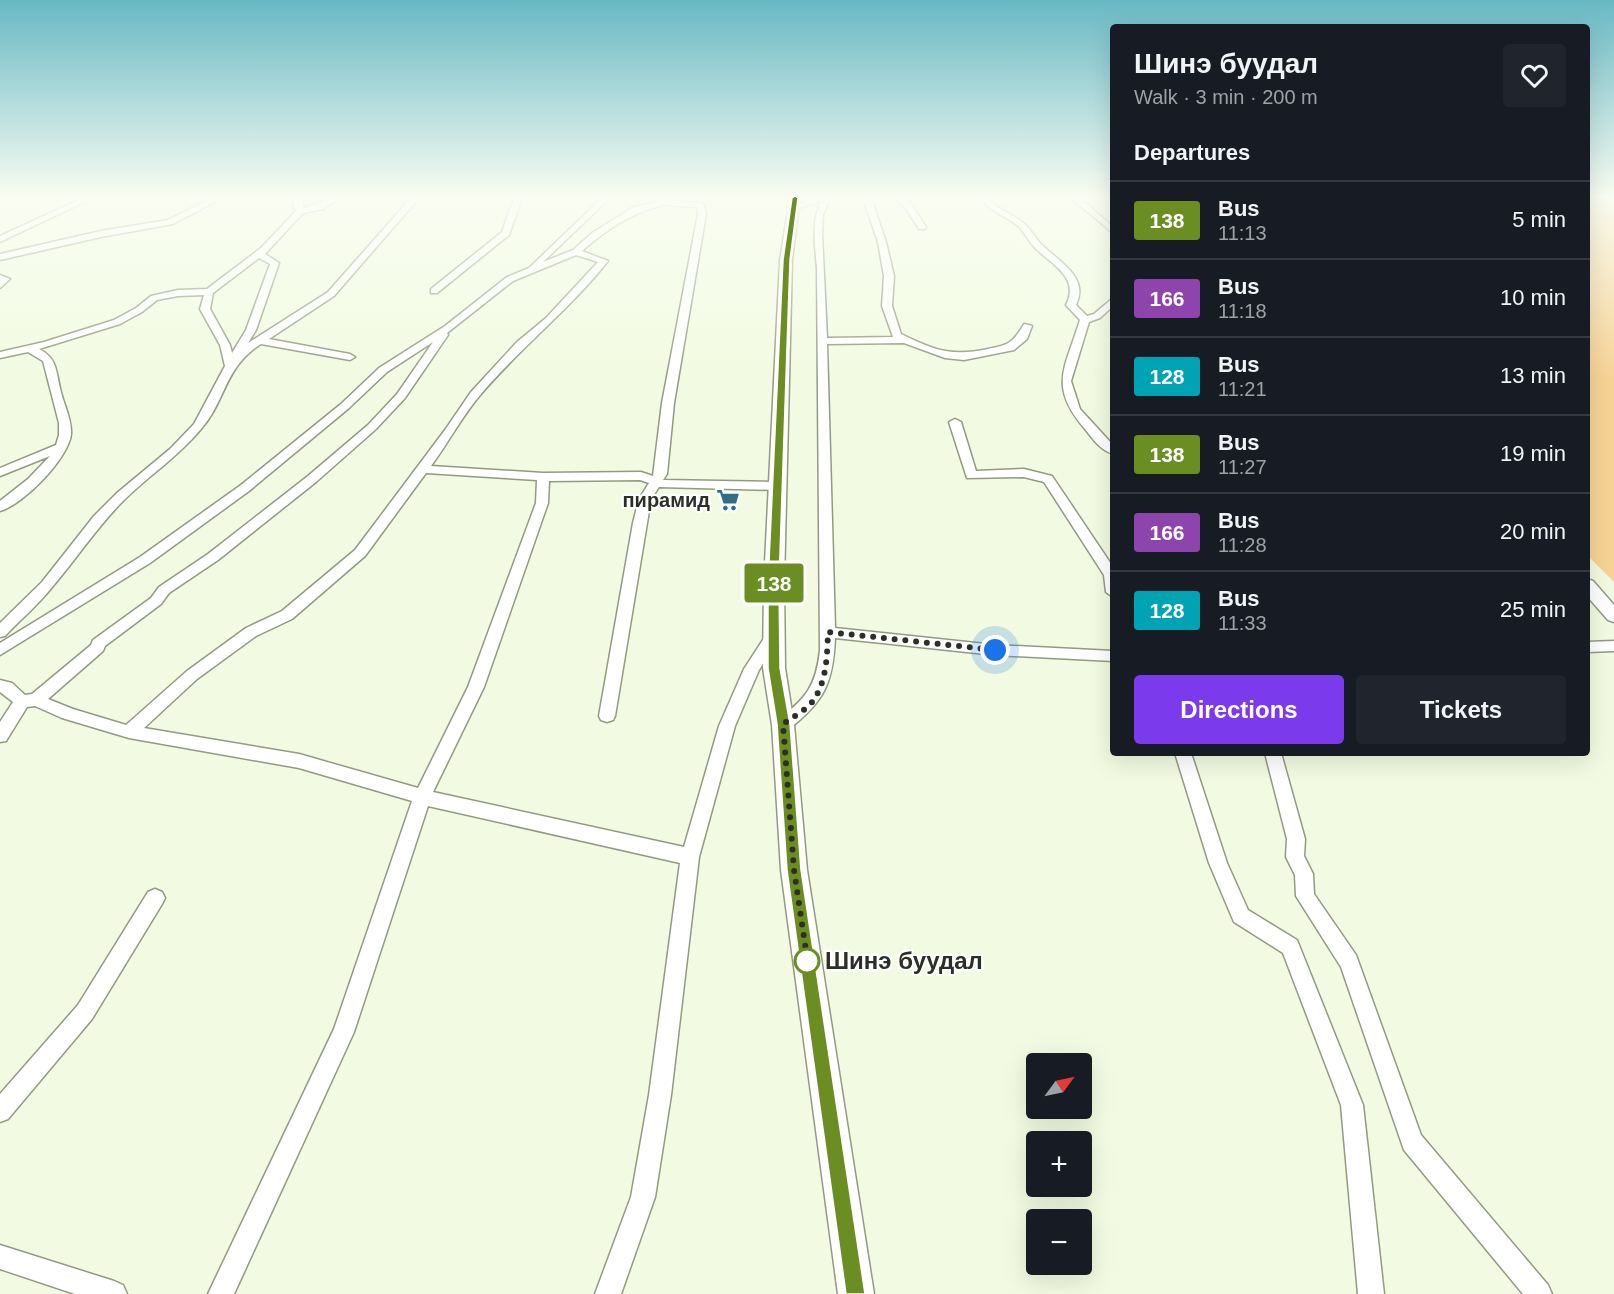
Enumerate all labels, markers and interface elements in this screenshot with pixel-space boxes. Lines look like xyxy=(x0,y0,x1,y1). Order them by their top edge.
button: heart xyxy=(1503,44,1566,107)
text: Шинэ буудал xyxy=(1134,48,1318,79)
text: Walk · 3 min · 200 m xyxy=(1134,86,1318,108)
text: Departures xyxy=(1134,140,1250,165)
text: Bus xyxy=(1218,196,1260,221)
text: 5 min xyxy=(1512,207,1566,232)
text: 138 xyxy=(1149,209,1185,232)
text: 11:13 xyxy=(1218,222,1267,244)
text: Bus xyxy=(1218,274,1260,299)
text: 10 min xyxy=(1500,285,1566,310)
text: 166 xyxy=(1149,287,1185,310)
text: 11:18 xyxy=(1218,300,1267,322)
text: Bus xyxy=(1218,352,1260,377)
text: 13 min xyxy=(1500,363,1566,388)
text: 128 xyxy=(1149,365,1185,388)
text: 11:21 xyxy=(1218,378,1267,400)
text: Bus xyxy=(1218,430,1260,455)
text: 19 min xyxy=(1500,441,1566,466)
text: 138 xyxy=(1149,443,1185,466)
text: 11:27 xyxy=(1218,456,1267,478)
supermarket icon: пирамид xyxy=(715,487,741,513)
place label: пирамид xyxy=(623,489,710,511)
text: Bus xyxy=(1218,508,1260,533)
text: 20 min xyxy=(1500,519,1566,544)
text: 166 xyxy=(1149,521,1185,544)
text: 11:28 xyxy=(1218,534,1267,556)
line badge: 138 xyxy=(740,564,808,602)
text: 138 xyxy=(756,572,792,595)
text: Bus xyxy=(1218,586,1260,611)
text: 25 min xyxy=(1500,597,1566,622)
text: 128 xyxy=(1149,599,1185,622)
text: 11:33 xyxy=(1218,612,1267,634)
your location xyxy=(980,635,1010,665)
button: Directions xyxy=(1134,675,1344,744)
button: Tickets xyxy=(1356,675,1566,744)
place label: Шинэ буудал xyxy=(825,947,983,974)
marker: Шинэ буудал xyxy=(794,948,820,974)
north arrow xyxy=(1026,1053,1092,1119)
map controls xyxy=(1026,1053,1092,1275)
button: + xyxy=(1026,1131,1092,1197)
button: − xyxy=(1026,1209,1092,1275)

